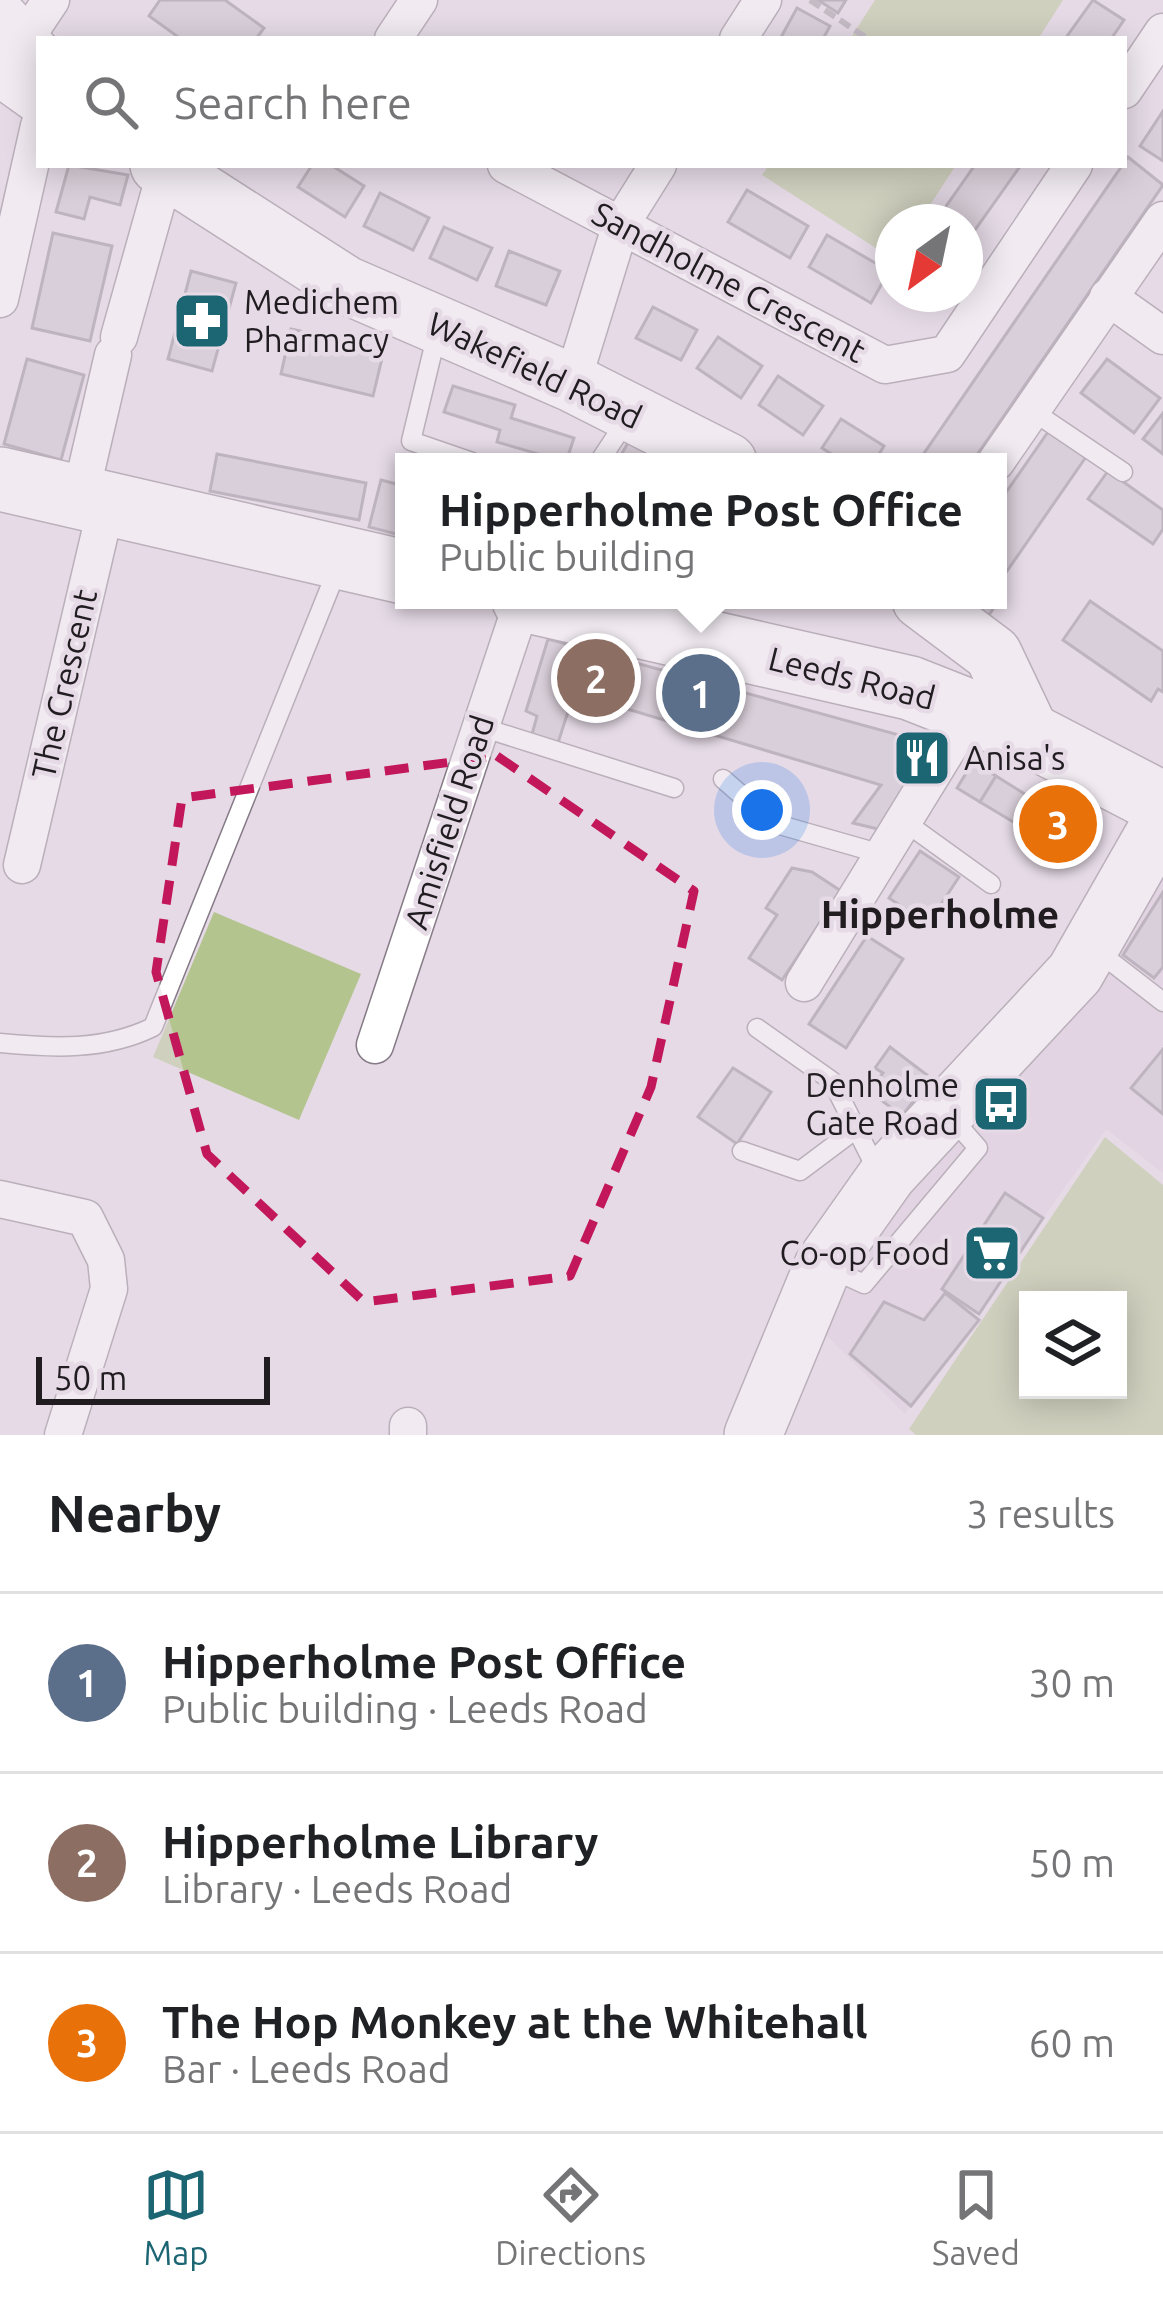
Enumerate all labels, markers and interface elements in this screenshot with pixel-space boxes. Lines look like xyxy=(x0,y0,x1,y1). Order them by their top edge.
search box xyxy=(36,36,1127,168)
icon: search xyxy=(78,69,144,135)
text: Search here xyxy=(174,77,412,128)
street label: Sandholme Crescent xyxy=(586,194,872,369)
north arrow xyxy=(875,204,983,312)
place label: Medichem Pharmacy xyxy=(244,283,399,358)
pharmacy icon: Medichem Pharmacy xyxy=(171,290,233,352)
street label: Wakefield Road xyxy=(422,304,648,435)
popup xyxy=(395,453,1007,609)
text: Hipperholme Post Office xyxy=(439,484,963,535)
text: Public building xyxy=(439,535,696,578)
street label: The Crescent xyxy=(24,585,103,782)
pin: 2 xyxy=(557,633,635,723)
street label: Leeds Road xyxy=(765,639,939,716)
pin: 1 xyxy=(662,648,740,738)
street label: Amisfield Road xyxy=(397,710,501,933)
restaurant icon: Anisa's xyxy=(891,727,953,789)
place label: Anisa's xyxy=(964,739,1065,776)
pin: 3 xyxy=(1019,779,1097,869)
your location xyxy=(732,780,792,840)
district label: Hipperholme xyxy=(821,892,1059,935)
place label: Denholme Gate Road xyxy=(805,1066,959,1141)
bus stop icon: Denholme Gate Road xyxy=(970,1073,1032,1135)
supermarket icon: Co-op Food xyxy=(961,1222,1023,1284)
place label: Co-op Food xyxy=(779,1234,950,1271)
map controls xyxy=(1019,1291,1127,1399)
button: layers xyxy=(1019,1291,1127,1399)
scale bar xyxy=(36,1351,270,1404)
text: 50 m xyxy=(54,1359,127,1396)
text: Nearby xyxy=(48,1484,221,1542)
text: 3 results xyxy=(966,1492,1115,1535)
text: Hipperholme Post Office xyxy=(162,1636,686,1687)
text: 1 xyxy=(76,1661,98,1704)
text: 30 m xyxy=(1028,1661,1115,1704)
text: Public building · Leeds Road xyxy=(162,1687,648,1730)
text: Hipperholme Library xyxy=(162,1816,598,1867)
text: 2 xyxy=(76,1841,98,1884)
text: 50 m xyxy=(1028,1841,1115,1884)
text: Library · Leeds Road xyxy=(162,1867,512,1910)
text: The Hop Monkey at the Whitehall xyxy=(162,1996,868,2047)
text: 3 xyxy=(76,2021,98,2064)
text: 60 m xyxy=(1028,2021,1115,2064)
text: Bar · Leeds Road xyxy=(162,2047,451,2090)
tab: Map xyxy=(143,2162,209,2271)
tab: Directions xyxy=(495,2162,646,2271)
tab: Saved xyxy=(932,2162,1020,2271)

